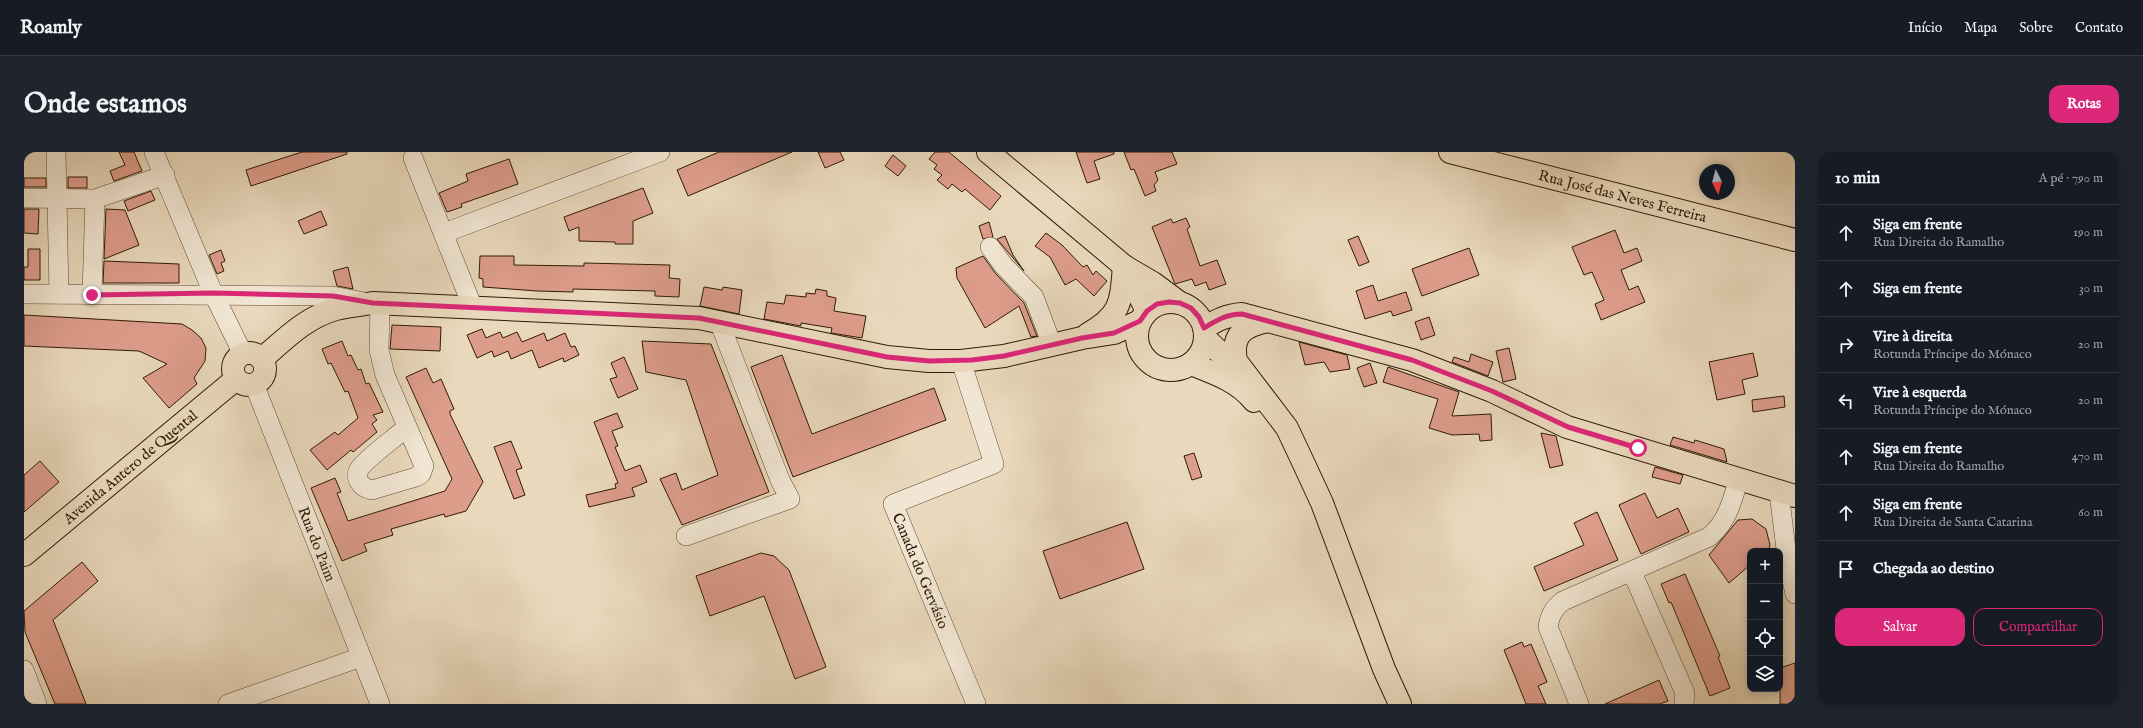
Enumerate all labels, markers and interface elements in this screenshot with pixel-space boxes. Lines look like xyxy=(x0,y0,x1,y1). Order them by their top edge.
text: Roamly xyxy=(20,16,82,40)
text: Início xyxy=(1908,19,1942,37)
text: Mapa xyxy=(1964,19,1997,37)
text: Sobre xyxy=(2019,19,2053,37)
text: Contato xyxy=(2075,19,2123,37)
button: Rotas xyxy=(2049,85,2119,123)
text: Onde estamos xyxy=(24,87,187,122)
north arrow xyxy=(1699,164,1735,200)
street label: Rua José das Neves Ferreira xyxy=(1536,165,1709,227)
text: 10 min xyxy=(1835,168,1880,189)
text: A pé · 790 m xyxy=(2039,170,2103,187)
text: Siga em frente xyxy=(1873,215,1962,234)
icon: ahead xyxy=(1835,222,1857,244)
text: 190 m xyxy=(2073,224,2103,241)
text: Rua Direita do Ramalho xyxy=(1873,234,2004,251)
icon: ahead xyxy=(1835,278,1857,300)
text: Siga em frente xyxy=(1873,279,1962,298)
text: 30 m xyxy=(2079,280,2103,297)
route end xyxy=(83,286,101,304)
text: Vire à direita xyxy=(1873,327,1952,346)
icon: right xyxy=(1835,334,1857,356)
text: 20 m xyxy=(2078,336,2103,353)
text: Rotunda Príncipe do Mónaco xyxy=(1873,346,2032,363)
text: Vire à esquerda xyxy=(1873,383,1966,402)
icon: left xyxy=(1835,390,1857,412)
text: 20 m xyxy=(2078,392,2103,409)
text: Rotunda Príncipe do Mónaco xyxy=(1873,402,2032,419)
street label: Avenida Antero de Quental xyxy=(58,405,202,529)
route start xyxy=(1629,439,1647,457)
text: Siga em frente xyxy=(1873,439,1962,458)
icon: ahead xyxy=(1835,446,1857,468)
text: 470 m xyxy=(2072,448,2103,465)
text: Rua Direita do Ramalho xyxy=(1873,458,2004,475)
text: Siga em frente xyxy=(1873,495,1962,514)
icon: ahead xyxy=(1835,502,1857,524)
street label: Rua do Paim xyxy=(294,504,340,585)
text: 60 m xyxy=(2078,504,2103,521)
street label: Canada do Gervásio xyxy=(888,510,953,631)
text: Rua Direita de Santa Catarina xyxy=(1873,514,2033,531)
map controls xyxy=(1747,548,1783,692)
button: + xyxy=(1747,548,1783,584)
icon: arrive xyxy=(1835,558,1857,580)
text: Chegada ao destino xyxy=(1873,559,1994,578)
button: − xyxy=(1747,584,1783,620)
button: Salvar xyxy=(1835,608,1965,646)
button: Compartilhar xyxy=(1973,608,2103,646)
button: locate xyxy=(1747,620,1783,656)
button: layers xyxy=(1747,656,1783,692)

